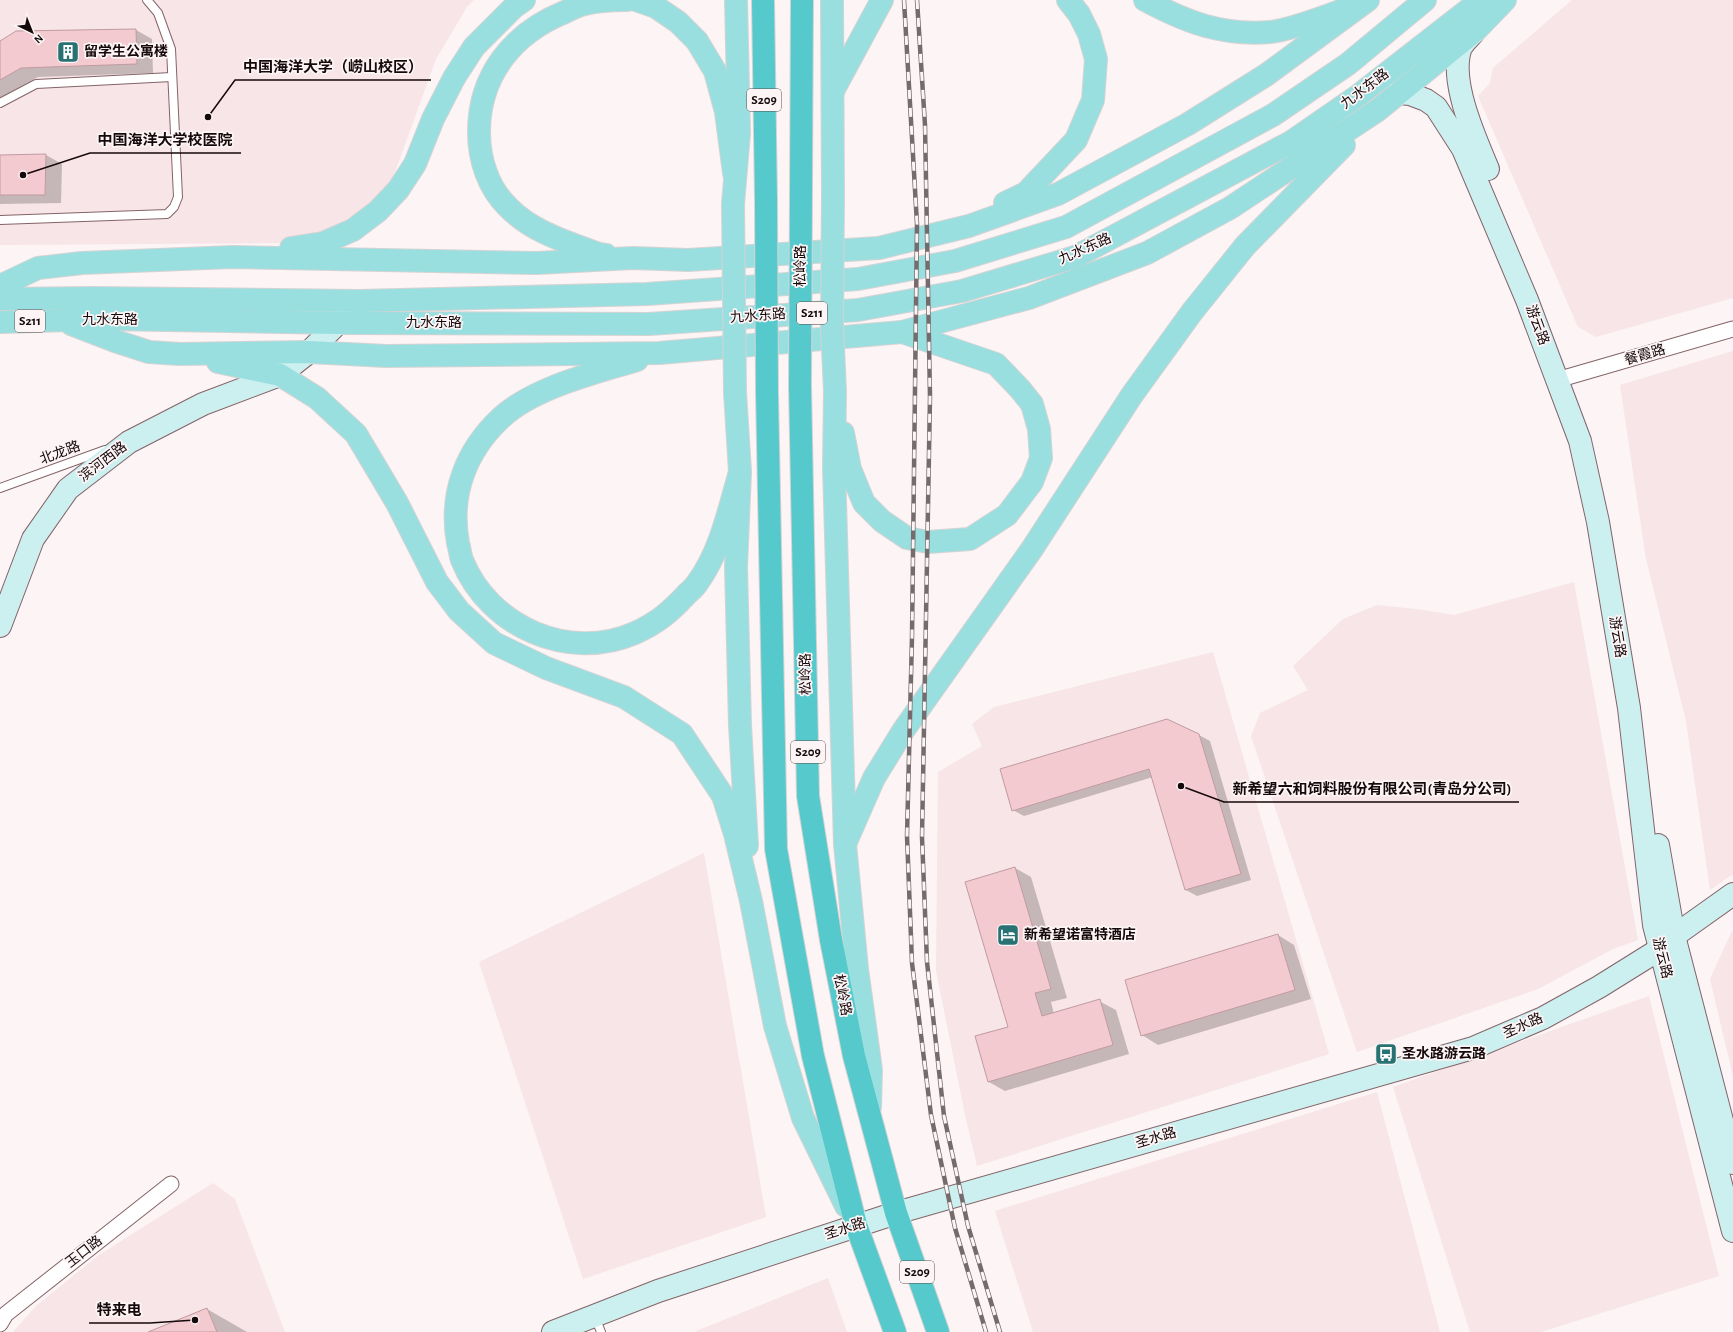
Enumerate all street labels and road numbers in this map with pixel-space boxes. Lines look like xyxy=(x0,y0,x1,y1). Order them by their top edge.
street label: 九水东路 xyxy=(1338,66,1392,111)
road number: S209 xyxy=(747,89,781,111)
street label: 九水东路 xyxy=(1056,230,1113,267)
street label: 松岭路 xyxy=(792,245,808,287)
road number: S211 xyxy=(797,302,827,324)
street label: 游云路 xyxy=(1523,303,1552,347)
street label: 九水东路 xyxy=(730,306,786,325)
road number: S211 xyxy=(15,310,45,332)
street label: 九水东路 xyxy=(82,312,138,327)
street label: 九水东路 xyxy=(406,315,462,330)
street label: 餐霞路 xyxy=(1623,342,1667,368)
street label: 北龙路 xyxy=(37,437,82,467)
street label: 滨河西路 xyxy=(76,439,130,484)
street label: 游云路 xyxy=(1607,615,1628,659)
street label: 松岭路 xyxy=(797,653,813,695)
road number: S209 xyxy=(791,741,825,763)
street label: 游云路 xyxy=(1650,936,1675,980)
street label: 松岭路 xyxy=(831,973,855,1017)
street label: 圣水路 xyxy=(1501,1010,1545,1041)
street label: 圣水路 xyxy=(1134,1125,1178,1151)
street label: 圣水路 xyxy=(823,1215,867,1242)
street label: 玉口路 xyxy=(63,1233,105,1270)
road number: S209 xyxy=(900,1261,934,1283)

